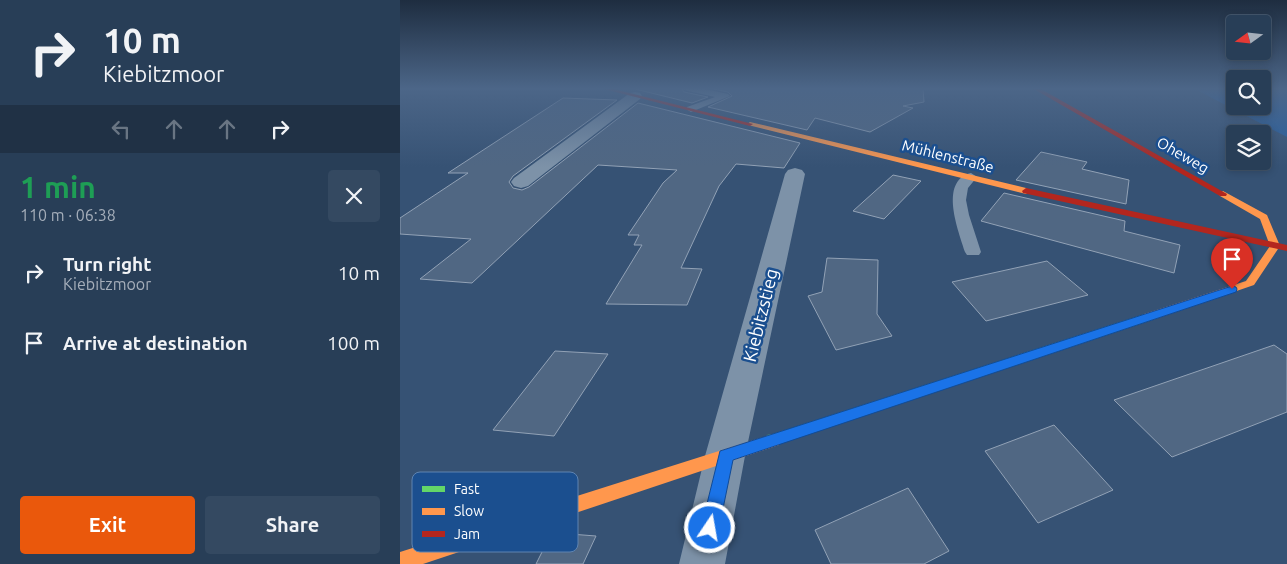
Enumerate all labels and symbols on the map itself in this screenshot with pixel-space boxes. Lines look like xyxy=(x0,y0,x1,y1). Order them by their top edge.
north arrow xyxy=(1226,15,1271,60)
street label: Oheweg xyxy=(1154,133,1212,177)
street label: Mühlenstraße xyxy=(900,136,996,176)
pin xyxy=(1211,238,1253,289)
street label: Kiebitzstieg xyxy=(739,266,781,364)
legend xyxy=(412,472,578,552)
text: Fast xyxy=(454,481,480,497)
position arrow xyxy=(683,501,735,553)
text: Slow xyxy=(454,503,484,519)
text: Jam xyxy=(454,526,480,542)

